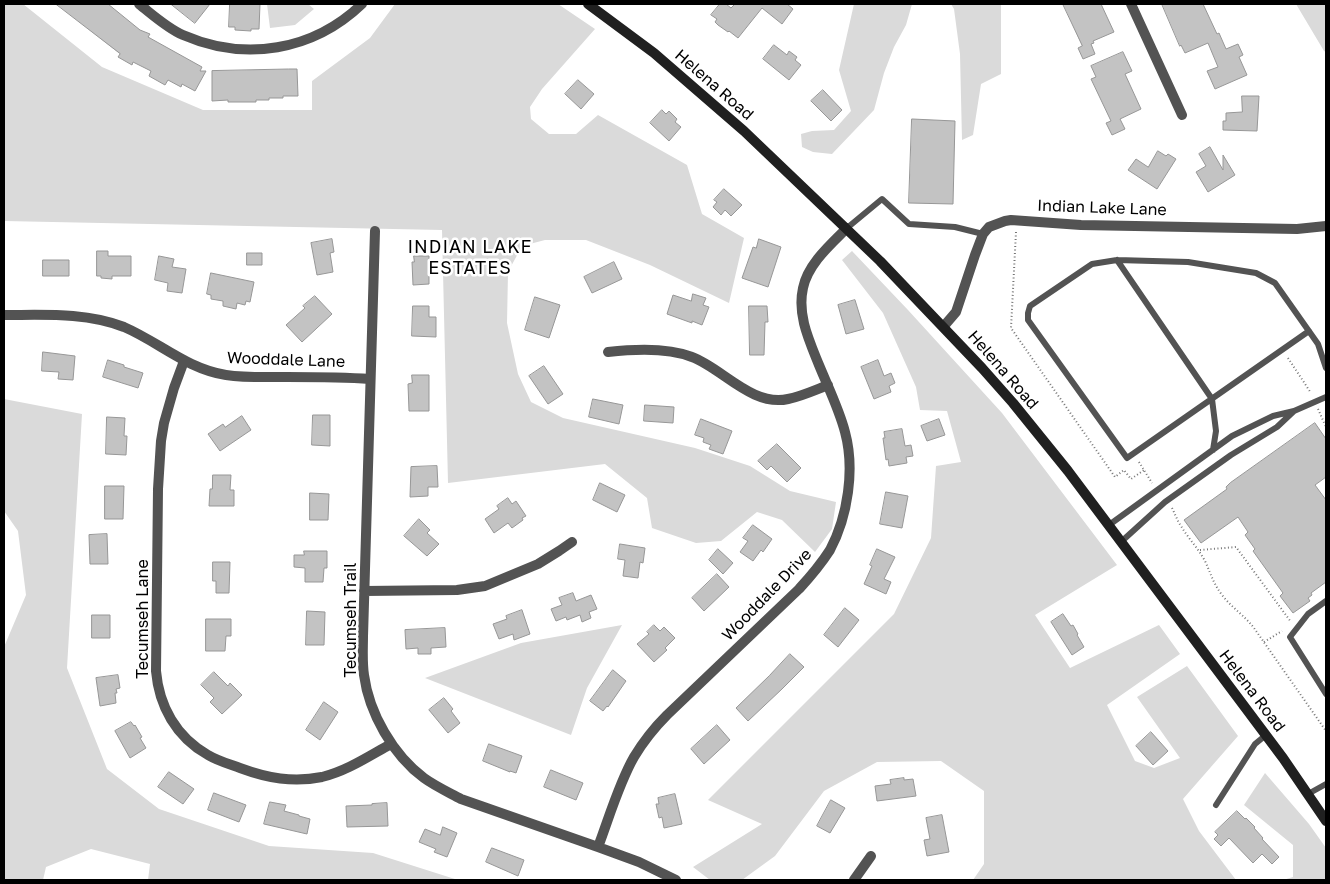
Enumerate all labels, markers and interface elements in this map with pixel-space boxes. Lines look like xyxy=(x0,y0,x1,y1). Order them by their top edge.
street label: Helena Road xyxy=(671,46,757,124)
street label: Indian Lake Lane xyxy=(1037,196,1167,220)
district label: INDIAN LAKE ESTATES xyxy=(406,236,534,278)
street label: Helena Road xyxy=(964,327,1042,413)
street label: Wooddale Lane xyxy=(227,348,345,372)
street label: Wooddale Drive xyxy=(718,545,816,645)
street label: Tecumseh Lane xyxy=(133,559,153,679)
street label: Tecumseh Trail xyxy=(341,563,361,677)
street label: Helena Road xyxy=(1215,646,1289,736)

